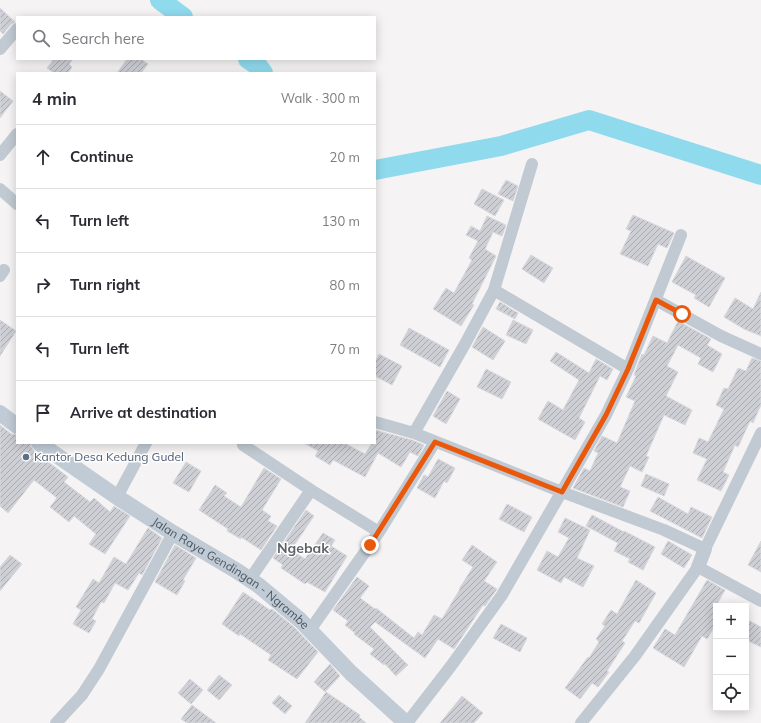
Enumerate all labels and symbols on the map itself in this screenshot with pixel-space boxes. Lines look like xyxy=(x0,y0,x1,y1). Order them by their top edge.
route start xyxy=(673,305,691,323)
place label: Kantor Desa Kedung Gudel xyxy=(34,449,184,464)
marker: Kantor Desa Kedung Gudel xyxy=(21,452,31,462)
street label: Jalan Raya Gendingan - Ngrambe xyxy=(150,514,313,632)
route end xyxy=(361,536,379,554)
district label: Ngebak xyxy=(277,539,329,557)

